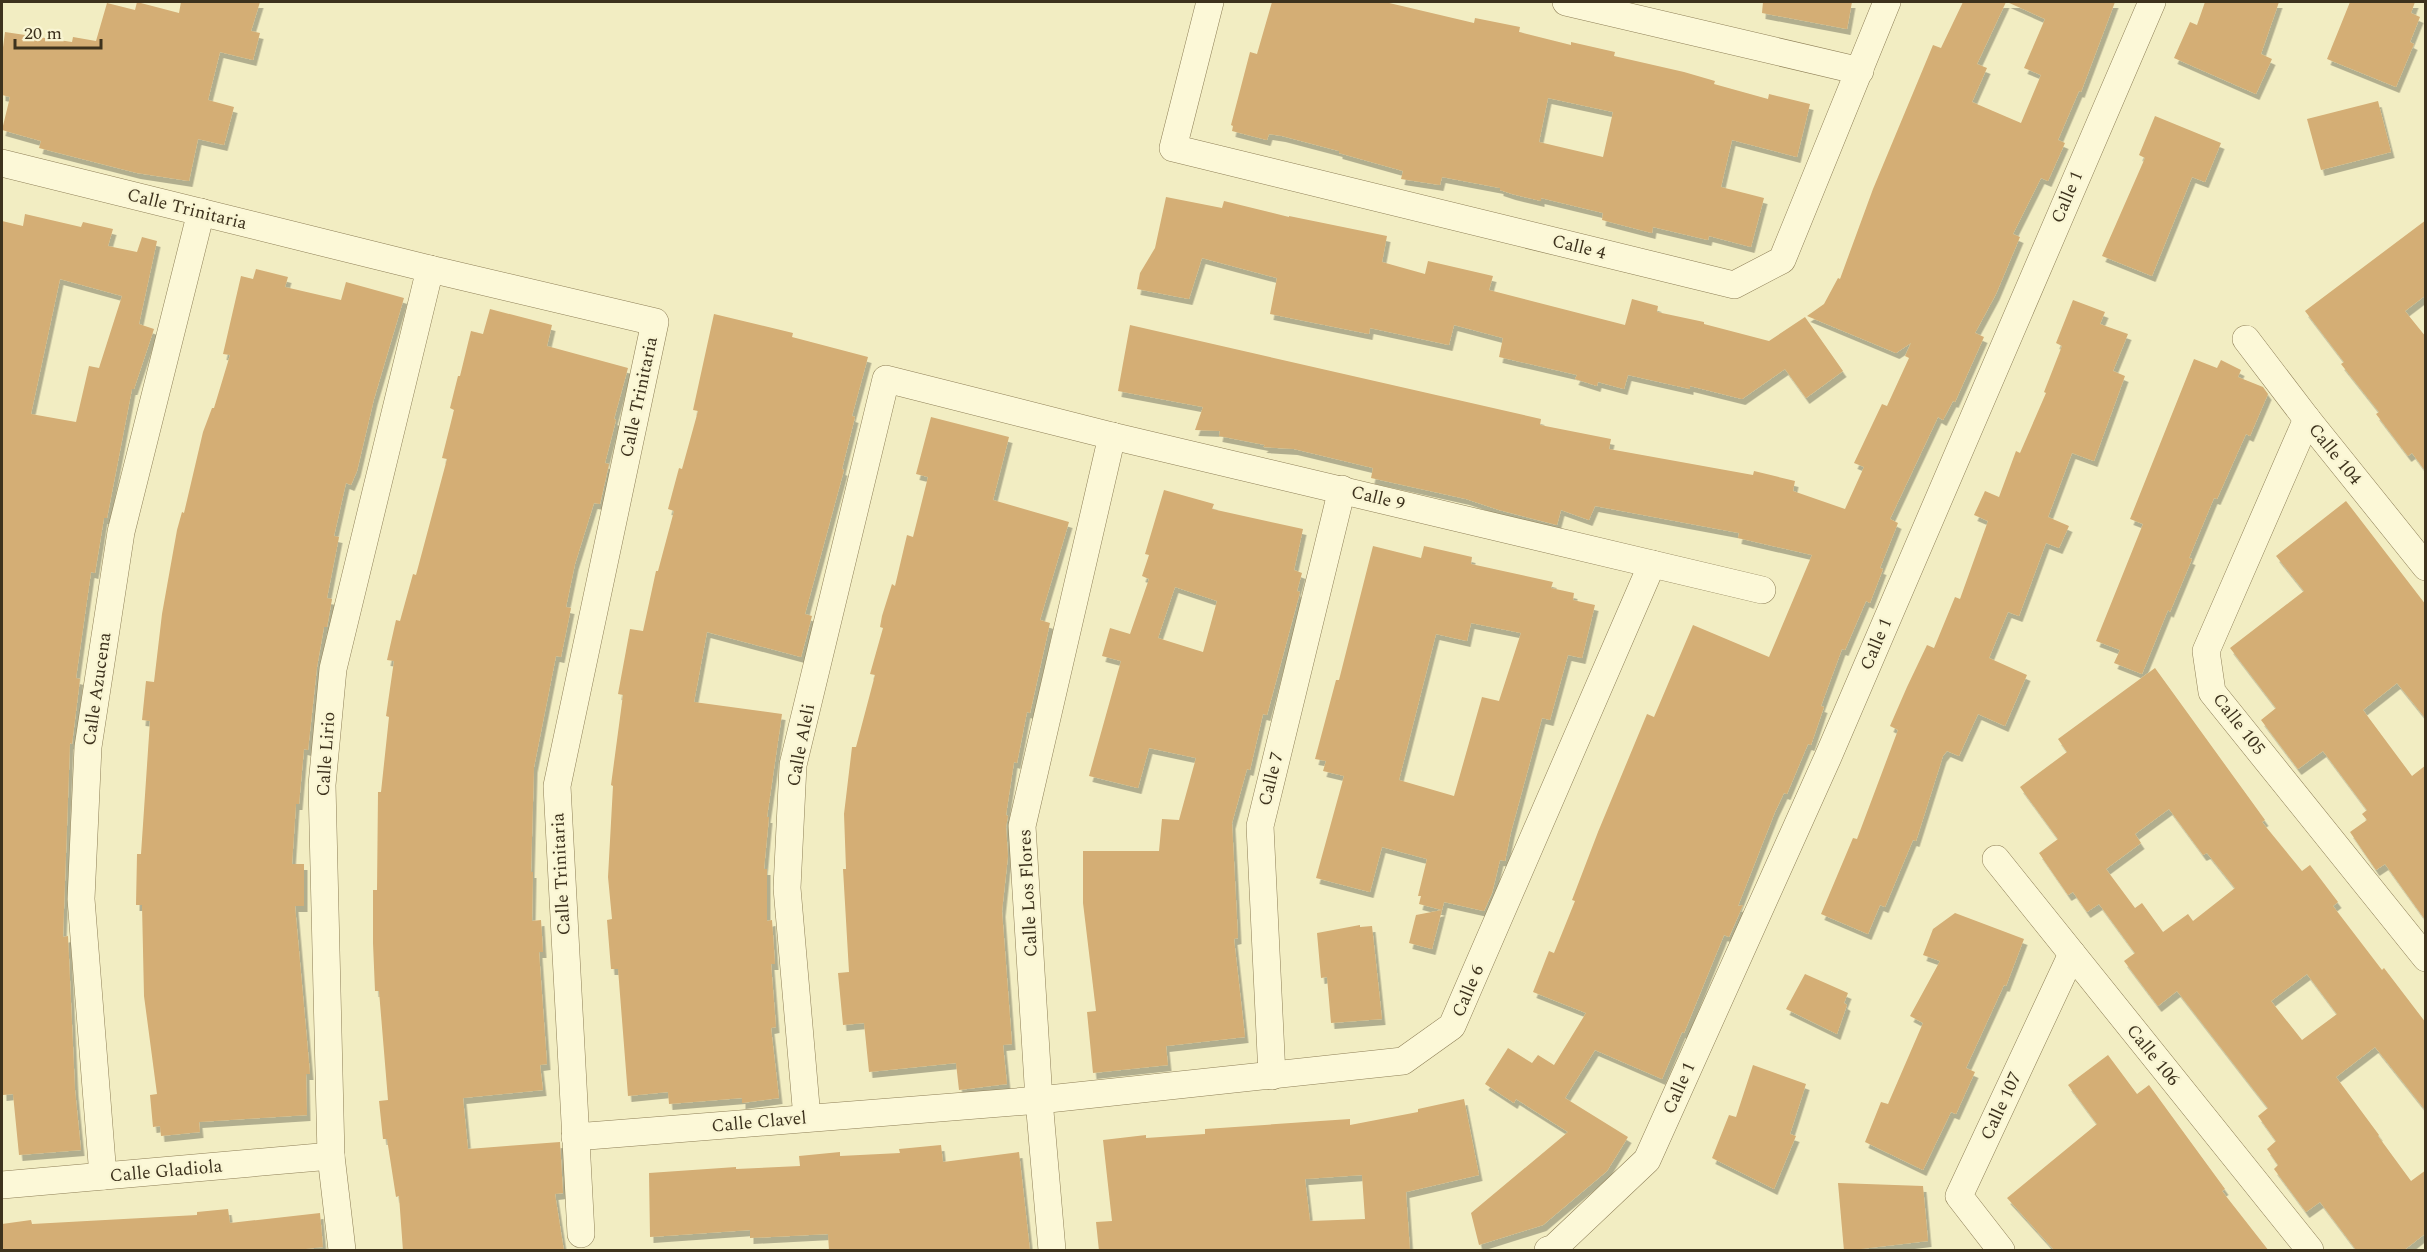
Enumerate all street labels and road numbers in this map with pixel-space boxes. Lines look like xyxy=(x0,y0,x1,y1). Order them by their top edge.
street label: Calle 1 xyxy=(2044,167,2090,227)
street label: Calle Trinitaria xyxy=(124,181,250,237)
street label: Calle 4 xyxy=(1549,227,1609,267)
street label: Calle Trinitaria xyxy=(613,334,665,460)
street label: Calle 104 xyxy=(2302,417,2368,491)
street label: Calle 9 xyxy=(1348,478,1408,518)
street label: Calle 1 xyxy=(1853,614,1899,674)
street label: Calle Azucena xyxy=(76,630,118,747)
street label: Calle 105 xyxy=(2206,687,2272,761)
street label: Calle Aleli xyxy=(780,701,822,789)
street label: Calle Lirio xyxy=(310,711,342,797)
street label: Calle 7 xyxy=(1251,749,1291,809)
street label: Calle Trinitaria xyxy=(544,812,578,936)
street label: Calle Los Flores xyxy=(1011,828,1045,958)
street label: Calle 6 xyxy=(1445,961,1491,1021)
street label: Calle 106 xyxy=(2120,1018,2186,1092)
street label: Calle 1 xyxy=(1656,1058,1702,1118)
street label: Calle 107 xyxy=(1973,1067,2029,1145)
street label: Calle Clavel xyxy=(710,1104,808,1140)
street label: Calle Gladiola xyxy=(109,1153,224,1189)

